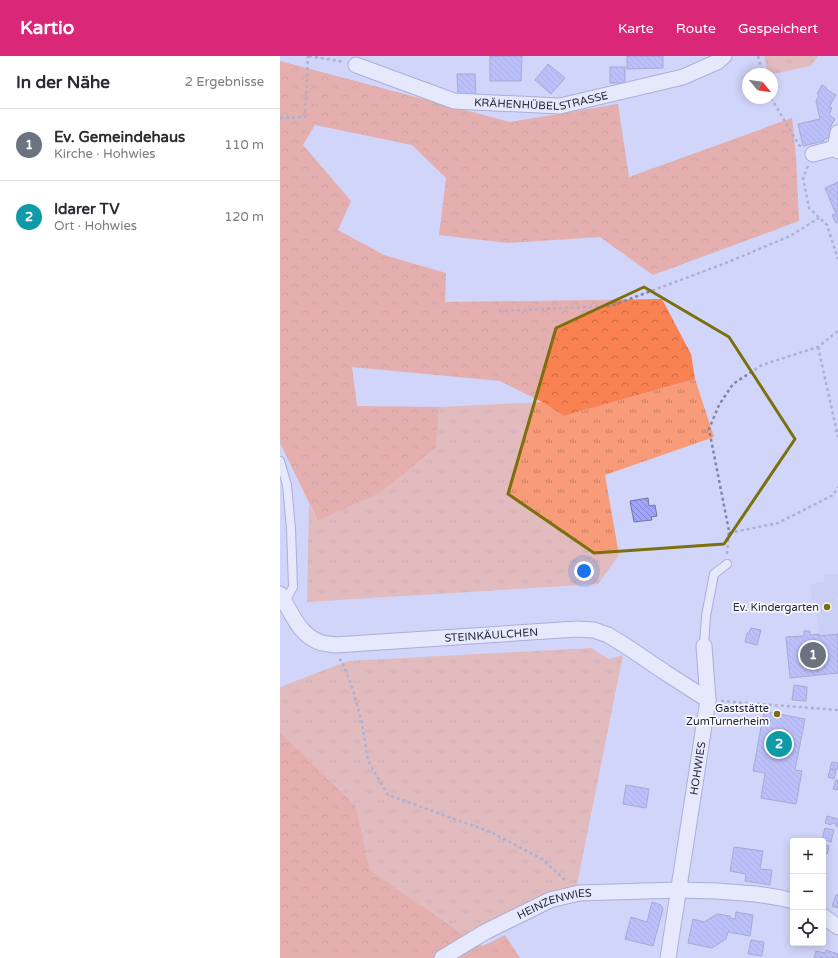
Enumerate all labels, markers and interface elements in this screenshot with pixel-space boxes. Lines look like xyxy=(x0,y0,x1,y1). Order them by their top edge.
text: Kartio xyxy=(20,17,74,39)
text: Karte xyxy=(618,20,654,37)
text: Route xyxy=(676,20,716,37)
text: Gespeichert xyxy=(738,20,818,37)
north arrow xyxy=(742,68,778,104)
text: In der Nähe xyxy=(16,72,110,93)
text: 2 Ergebnisse xyxy=(185,74,264,90)
street label: KRÄHENHÜBELSTRASSE xyxy=(474,88,609,112)
text: Ev. Gemeindehaus xyxy=(54,128,185,146)
text: 1 xyxy=(25,137,33,153)
text: 110 m xyxy=(224,137,264,153)
text: Kirche · Hohwies xyxy=(54,146,156,162)
text: Idarer TV xyxy=(54,200,120,218)
text: 2 xyxy=(25,209,33,225)
text: 120 m xyxy=(224,209,264,225)
text: Ort · Hohwies xyxy=(54,218,137,234)
your location xyxy=(574,561,594,581)
place label: Ev. Kindergarten xyxy=(733,601,819,614)
marker: Ev. Kindergarten xyxy=(822,602,832,612)
street label: STEINKÄULCHEN xyxy=(444,625,538,644)
pin: 1 xyxy=(800,640,826,670)
place label: Gaststätte ZumTurnerheim xyxy=(686,702,769,728)
marker: Gaststätte ZumTurnerheim xyxy=(772,709,782,719)
pin: 2 xyxy=(766,729,792,759)
street label: HOHWIES xyxy=(687,741,708,796)
map controls xyxy=(790,838,826,946)
button: + xyxy=(790,838,826,874)
button: − xyxy=(790,874,826,910)
street label: HEINZENWIES xyxy=(515,886,592,922)
button: locate xyxy=(790,910,826,946)

